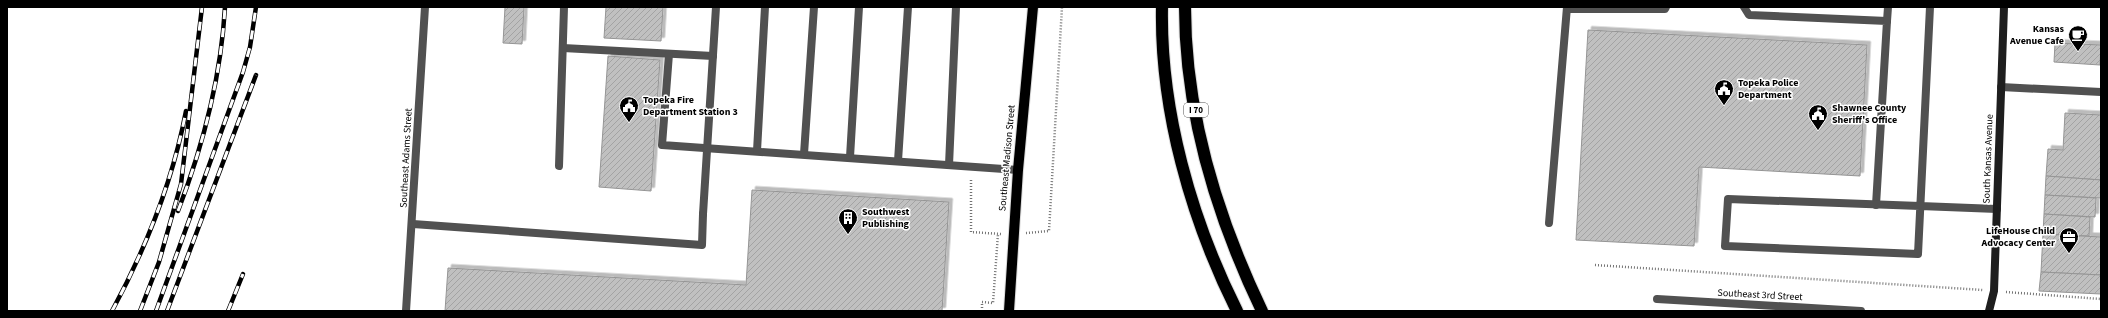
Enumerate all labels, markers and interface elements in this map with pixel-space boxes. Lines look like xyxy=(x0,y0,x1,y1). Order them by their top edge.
place label: Kansas Avenue Cafe xyxy=(2009,22,2065,48)
cafe icon: Kansas Avenue Cafe xyxy=(2067,24,2089,52)
place label: Topeka Police Department xyxy=(1738,76,1798,102)
public building icon: Topeka Police Department xyxy=(1713,78,1735,106)
place label: Topeka Fire Department Station 3 xyxy=(643,93,738,119)
public building icon: Topeka Fire Department Station 3 xyxy=(618,95,640,123)
place label: Shawnee County Sheriff's Office xyxy=(1832,101,1907,127)
road number: I 70 xyxy=(1184,103,1208,117)
public building icon: Shawnee County Sheriff's Office xyxy=(1807,103,1829,131)
street label: Southeast Madison Street xyxy=(995,104,1019,212)
street label: Southeast Adams Street xyxy=(396,107,416,208)
street label: South Kansas Avenue xyxy=(1979,114,1997,204)
place label: Southwest Publishing xyxy=(862,205,910,231)
building icon: Southwest Publishing xyxy=(837,207,859,235)
place label: LifeHouse Child Advocacy Center xyxy=(1981,224,2055,250)
office icon: LifeHouse Child Advocacy Center xyxy=(2058,226,2080,254)
street label: Southeast 3rd Street xyxy=(1717,286,1804,304)

